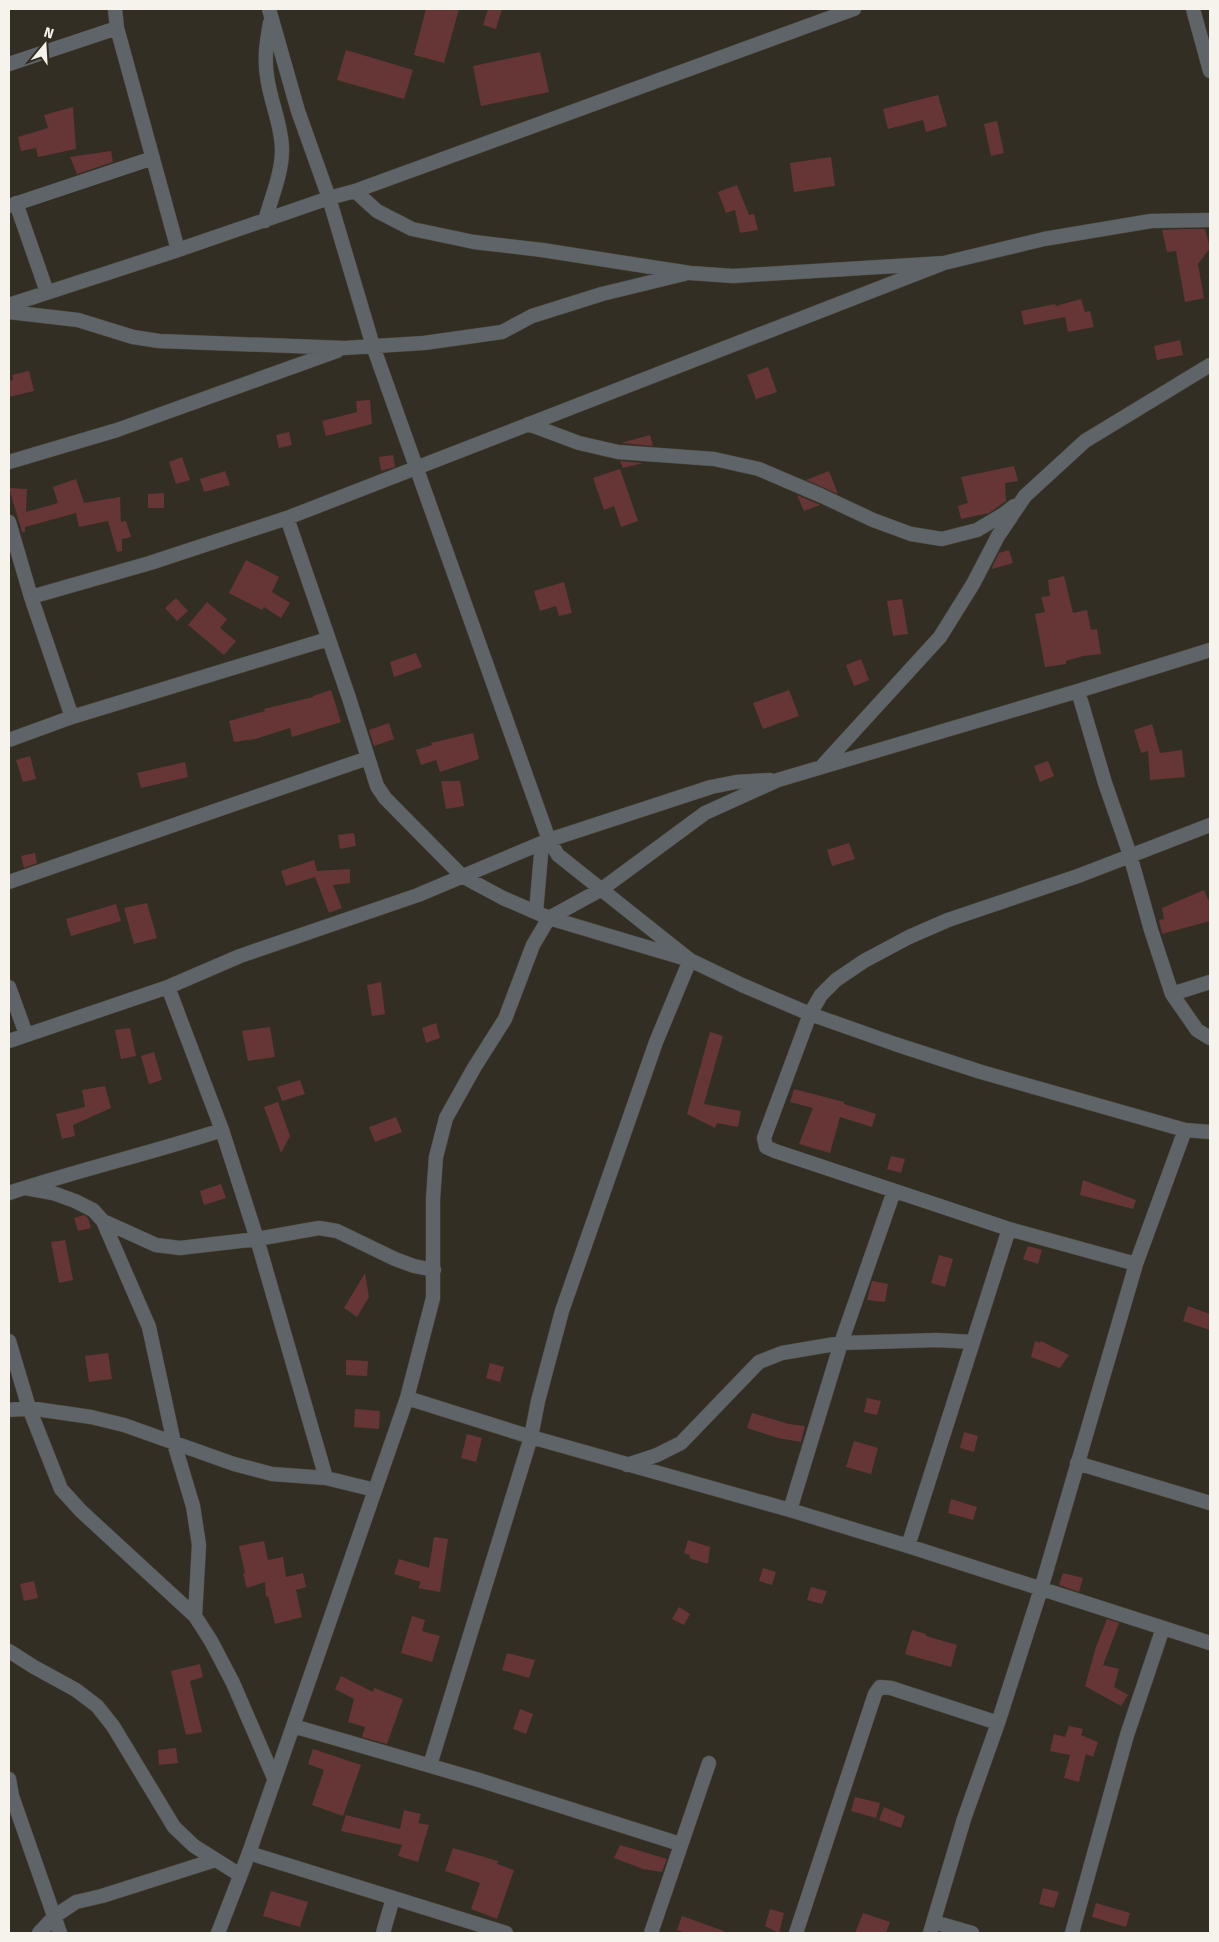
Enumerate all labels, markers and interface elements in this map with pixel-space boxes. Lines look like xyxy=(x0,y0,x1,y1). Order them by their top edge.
north arrow xyxy=(20,20,70,70)
text: N xyxy=(42,24,56,43)

